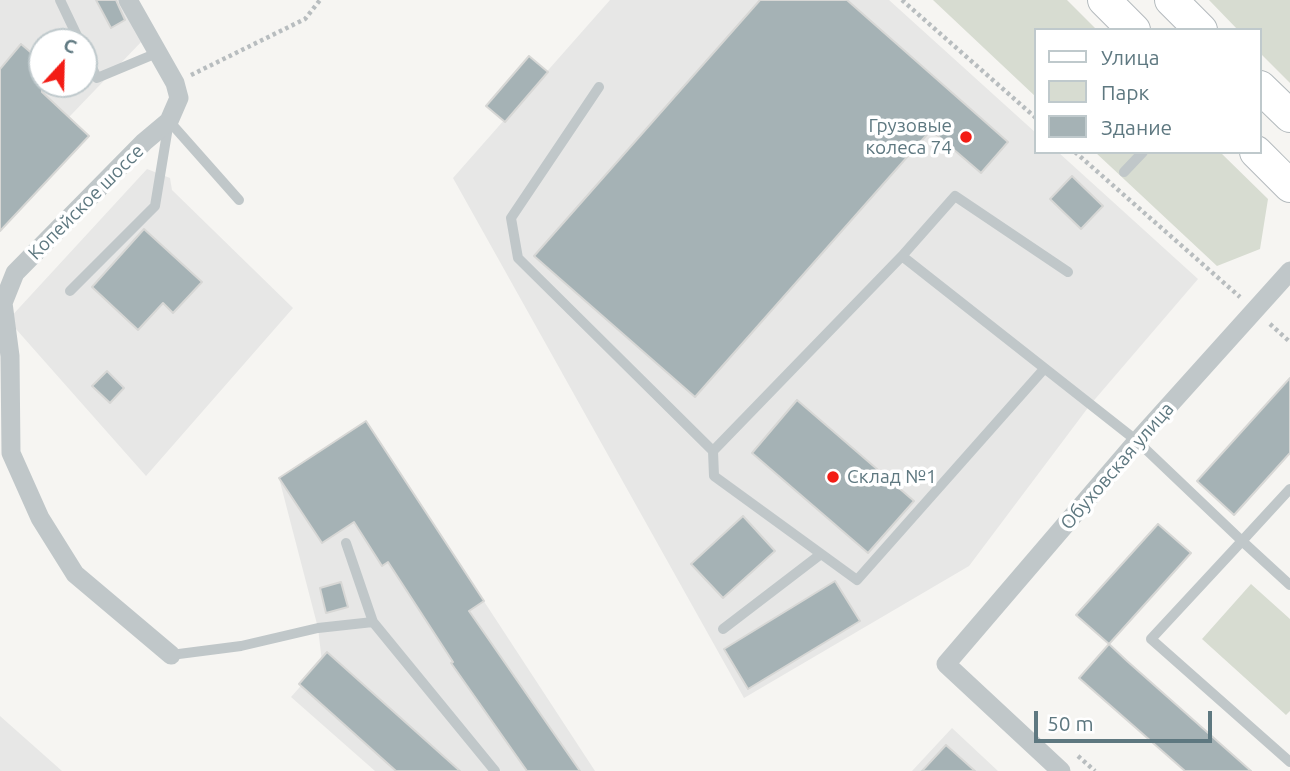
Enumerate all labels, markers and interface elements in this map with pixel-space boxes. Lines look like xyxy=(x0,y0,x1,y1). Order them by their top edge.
north arrow xyxy=(28,28,98,98)
legend xyxy=(1034,28,1262,154)
text: С xyxy=(60,33,80,58)
text: Улица xyxy=(1101,45,1159,69)
text: Парк xyxy=(1101,80,1149,104)
place label: Грузовые колеса 74 xyxy=(865,115,952,159)
text: Здание xyxy=(1101,115,1172,139)
marker: Грузовые колеса 74 xyxy=(958,129,974,145)
street label: Копейское шоссе xyxy=(24,140,148,264)
street label: Обуховская улица xyxy=(1056,398,1178,534)
place label: Склад №1 xyxy=(847,466,937,488)
marker: Склад №1 xyxy=(825,469,841,485)
scale bar xyxy=(1038,698,1216,742)
text: 50 m xyxy=(1047,711,1094,735)

